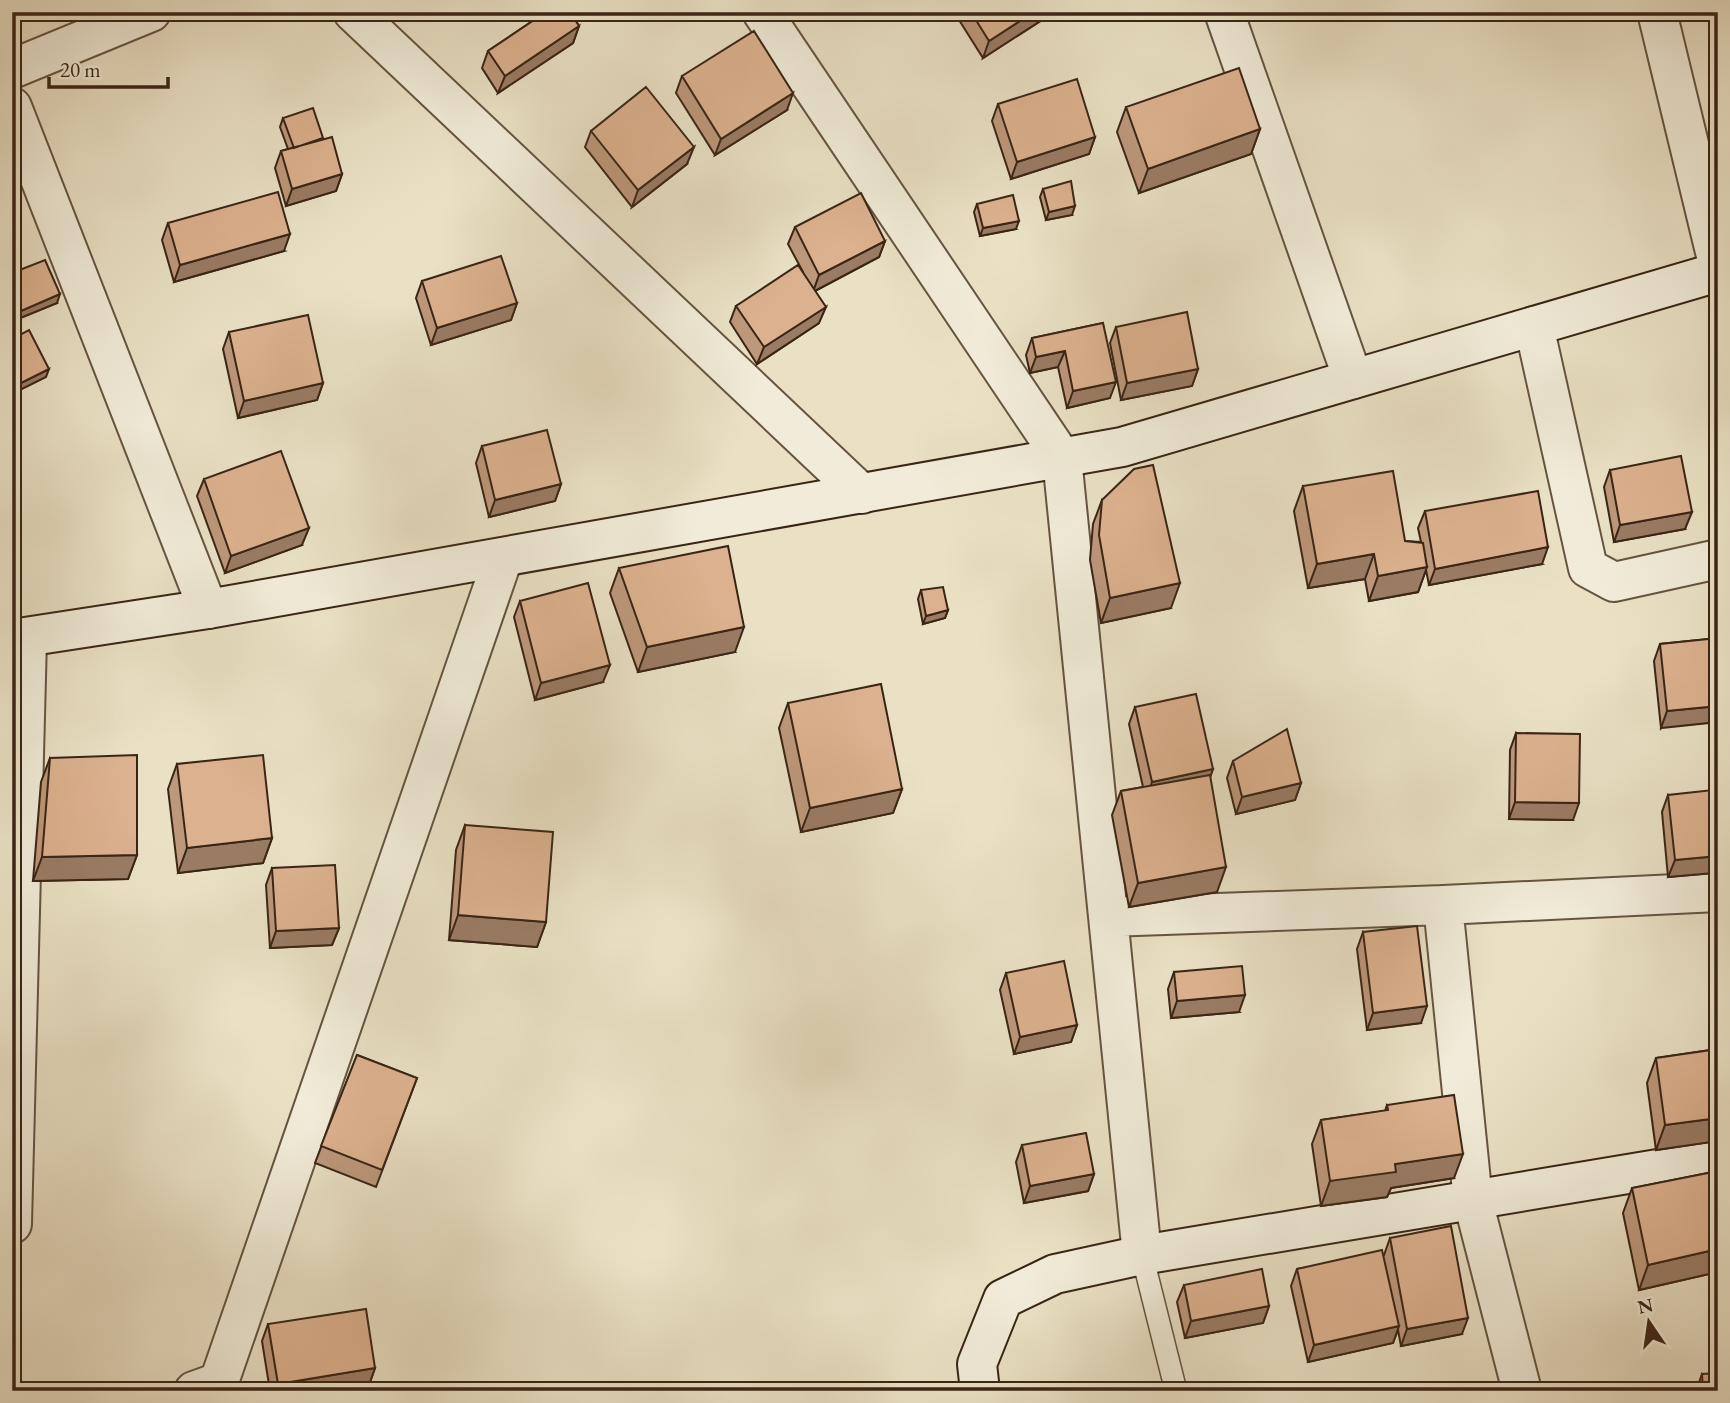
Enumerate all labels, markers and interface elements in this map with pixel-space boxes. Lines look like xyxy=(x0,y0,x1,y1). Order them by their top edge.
scale bar xyxy=(49,46,168,90)
text: 20 m xyxy=(60,56,101,83)
north arrow xyxy=(1614,1288,1684,1358)
text: N xyxy=(1635,1292,1656,1320)

